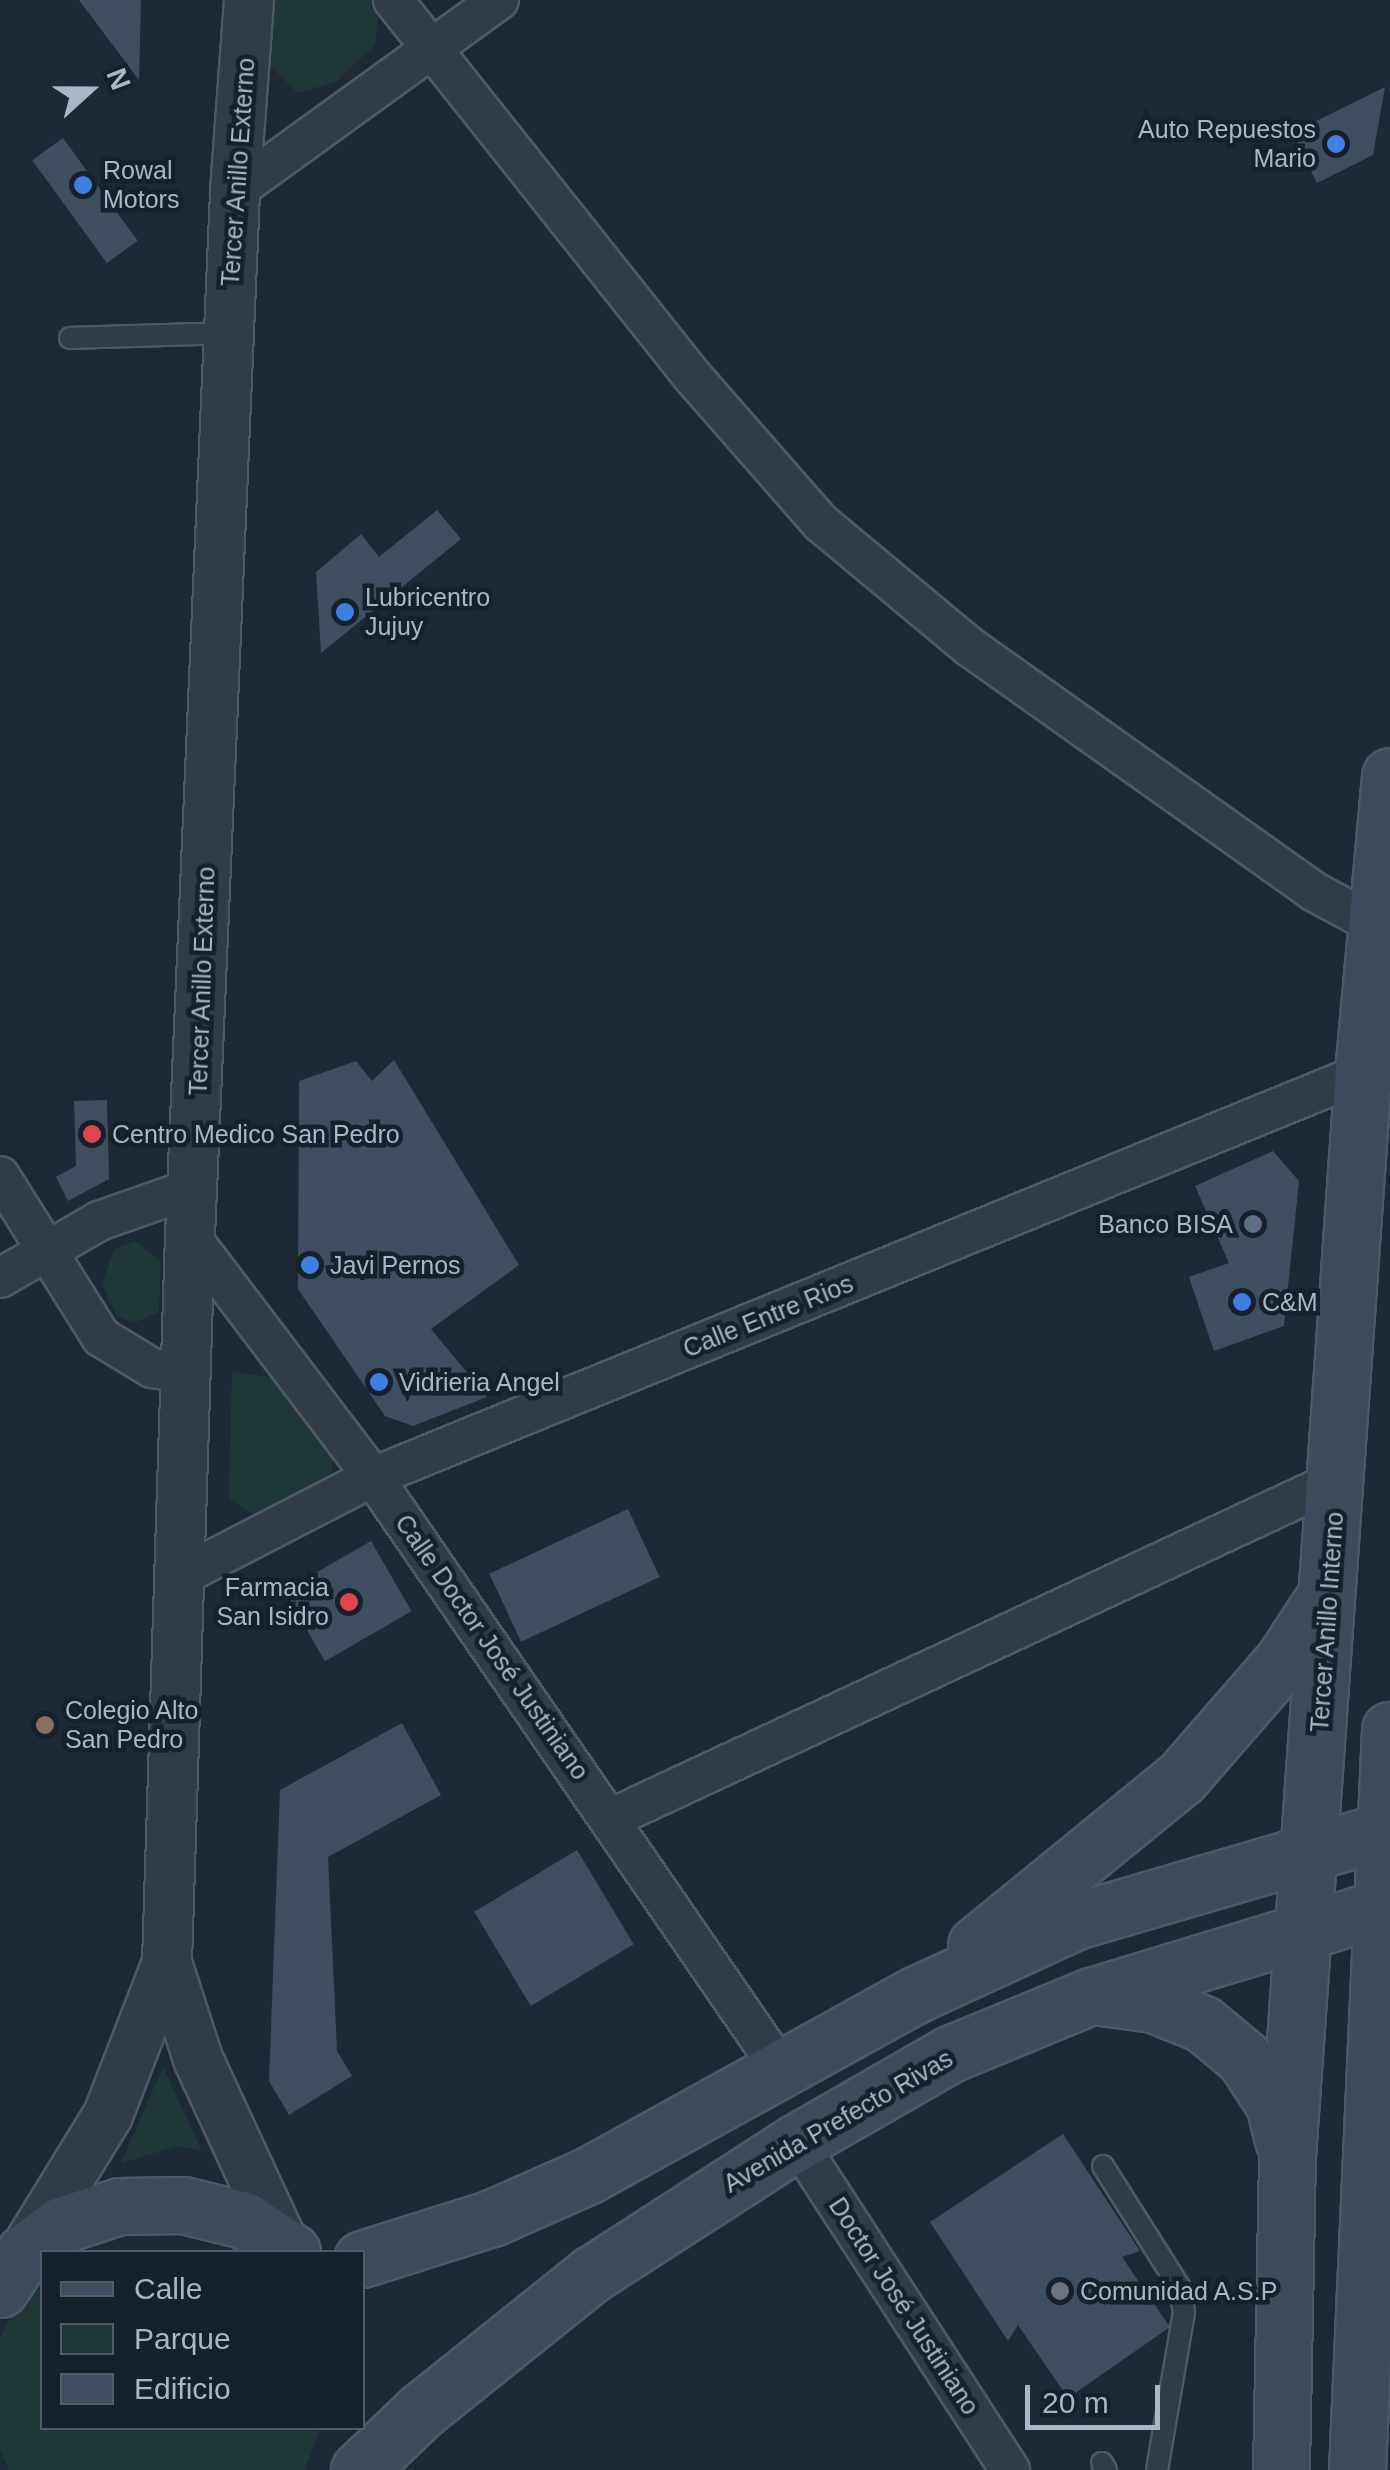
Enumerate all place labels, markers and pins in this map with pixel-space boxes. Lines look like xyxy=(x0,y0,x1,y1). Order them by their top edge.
place label: Auto Repuestos Mario xyxy=(1138,115,1316,174)
marker: Auto Repuestos Mario xyxy=(1325,133,1347,155)
place label: Rowal Motors xyxy=(103,156,179,215)
marker: Rowal Motors xyxy=(72,174,94,196)
place label: Lubricentro Jujuy xyxy=(365,583,490,642)
marker: Lubricentro Jujuy xyxy=(334,601,356,623)
place label: Centro Medico San Pedro xyxy=(112,1119,400,1149)
marker: Centro Medico San Pedro xyxy=(81,1123,103,1145)
place label: Banco BISA xyxy=(1098,1209,1233,1239)
marker: Banco BISA xyxy=(1242,1213,1264,1235)
place label: Javi Pernos xyxy=(330,1250,461,1280)
marker: Javi Pernos xyxy=(299,1254,321,1276)
place label: C&M xyxy=(1262,1287,1318,1317)
marker: C&M xyxy=(1231,1291,1253,1313)
place label: Vidrieria Angel xyxy=(399,1367,561,1397)
marker: Vidrieria Angel xyxy=(368,1371,390,1393)
place label: Farmacia San Isidro xyxy=(216,1573,329,1632)
marker: Farmacia San Isidro xyxy=(338,1591,360,1613)
place label: Colegio Alto San Pedro xyxy=(65,1696,200,1755)
marker: Colegio Alto San Pedro xyxy=(34,1714,56,1736)
place label: Comunidad A.S.P xyxy=(1080,2276,1279,2306)
marker: Comunidad A.S.P xyxy=(1049,2280,1071,2302)

